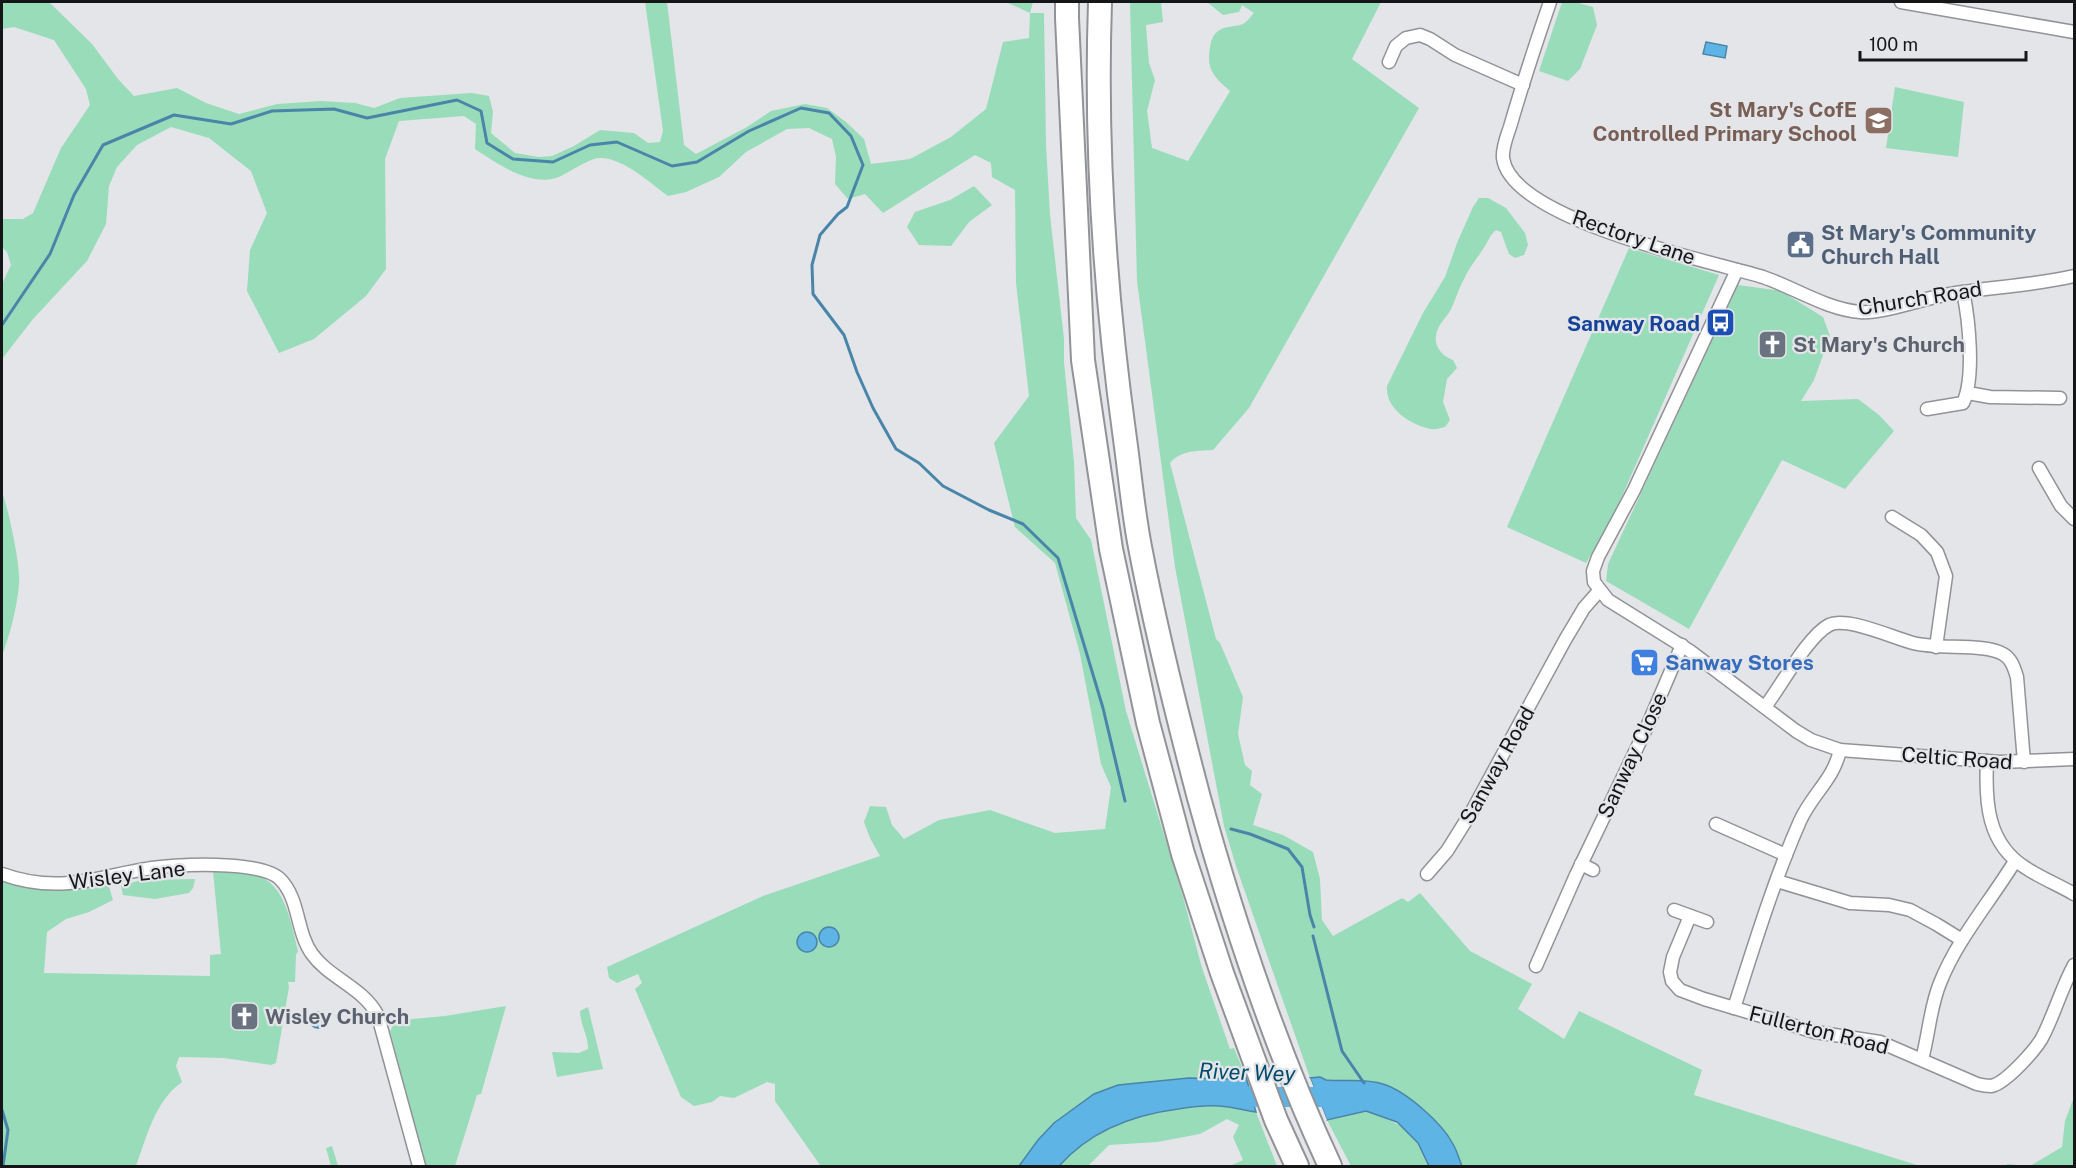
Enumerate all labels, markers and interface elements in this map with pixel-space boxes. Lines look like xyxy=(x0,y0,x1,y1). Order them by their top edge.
scale bar xyxy=(1860,24,2026,62)
text: 100 m xyxy=(1869,34,1918,55)
place label: St Mary's CofE Controlled Primary School xyxy=(1592,97,1857,146)
school or university icon: St Mary's CofE Controlled Primary School xyxy=(1862,105,1894,137)
street label: Rectory Lane xyxy=(1569,204,1699,270)
place label: St Mary's Community Church Hall xyxy=(1821,220,2037,269)
public building icon: St Mary's Community Church Hall xyxy=(1784,228,1816,260)
street label: Church Road xyxy=(1856,276,1984,320)
bus stop icon: Sanway Road xyxy=(1705,307,1737,339)
place label: Sanway Road xyxy=(1567,311,1700,336)
church icon: St Mary's Church xyxy=(1756,328,1788,360)
place label: St Mary's Church xyxy=(1793,332,1965,357)
supermarket icon: Sanway Stores xyxy=(1628,646,1660,678)
place label: Sanway Stores xyxy=(1665,650,1814,675)
street label: Sanway Close xyxy=(1592,688,1672,822)
street label: Sanway Road xyxy=(1454,702,1540,828)
street label: Celtic Road xyxy=(1901,742,2013,774)
street label: Wisley Lane xyxy=(67,855,187,895)
church icon: Wisley Church xyxy=(228,1000,260,1032)
street label: Fullerton Road xyxy=(1747,1001,1891,1059)
place label: Wisley Church xyxy=(265,1004,409,1029)
water label: River Wey xyxy=(1198,1057,1297,1087)

